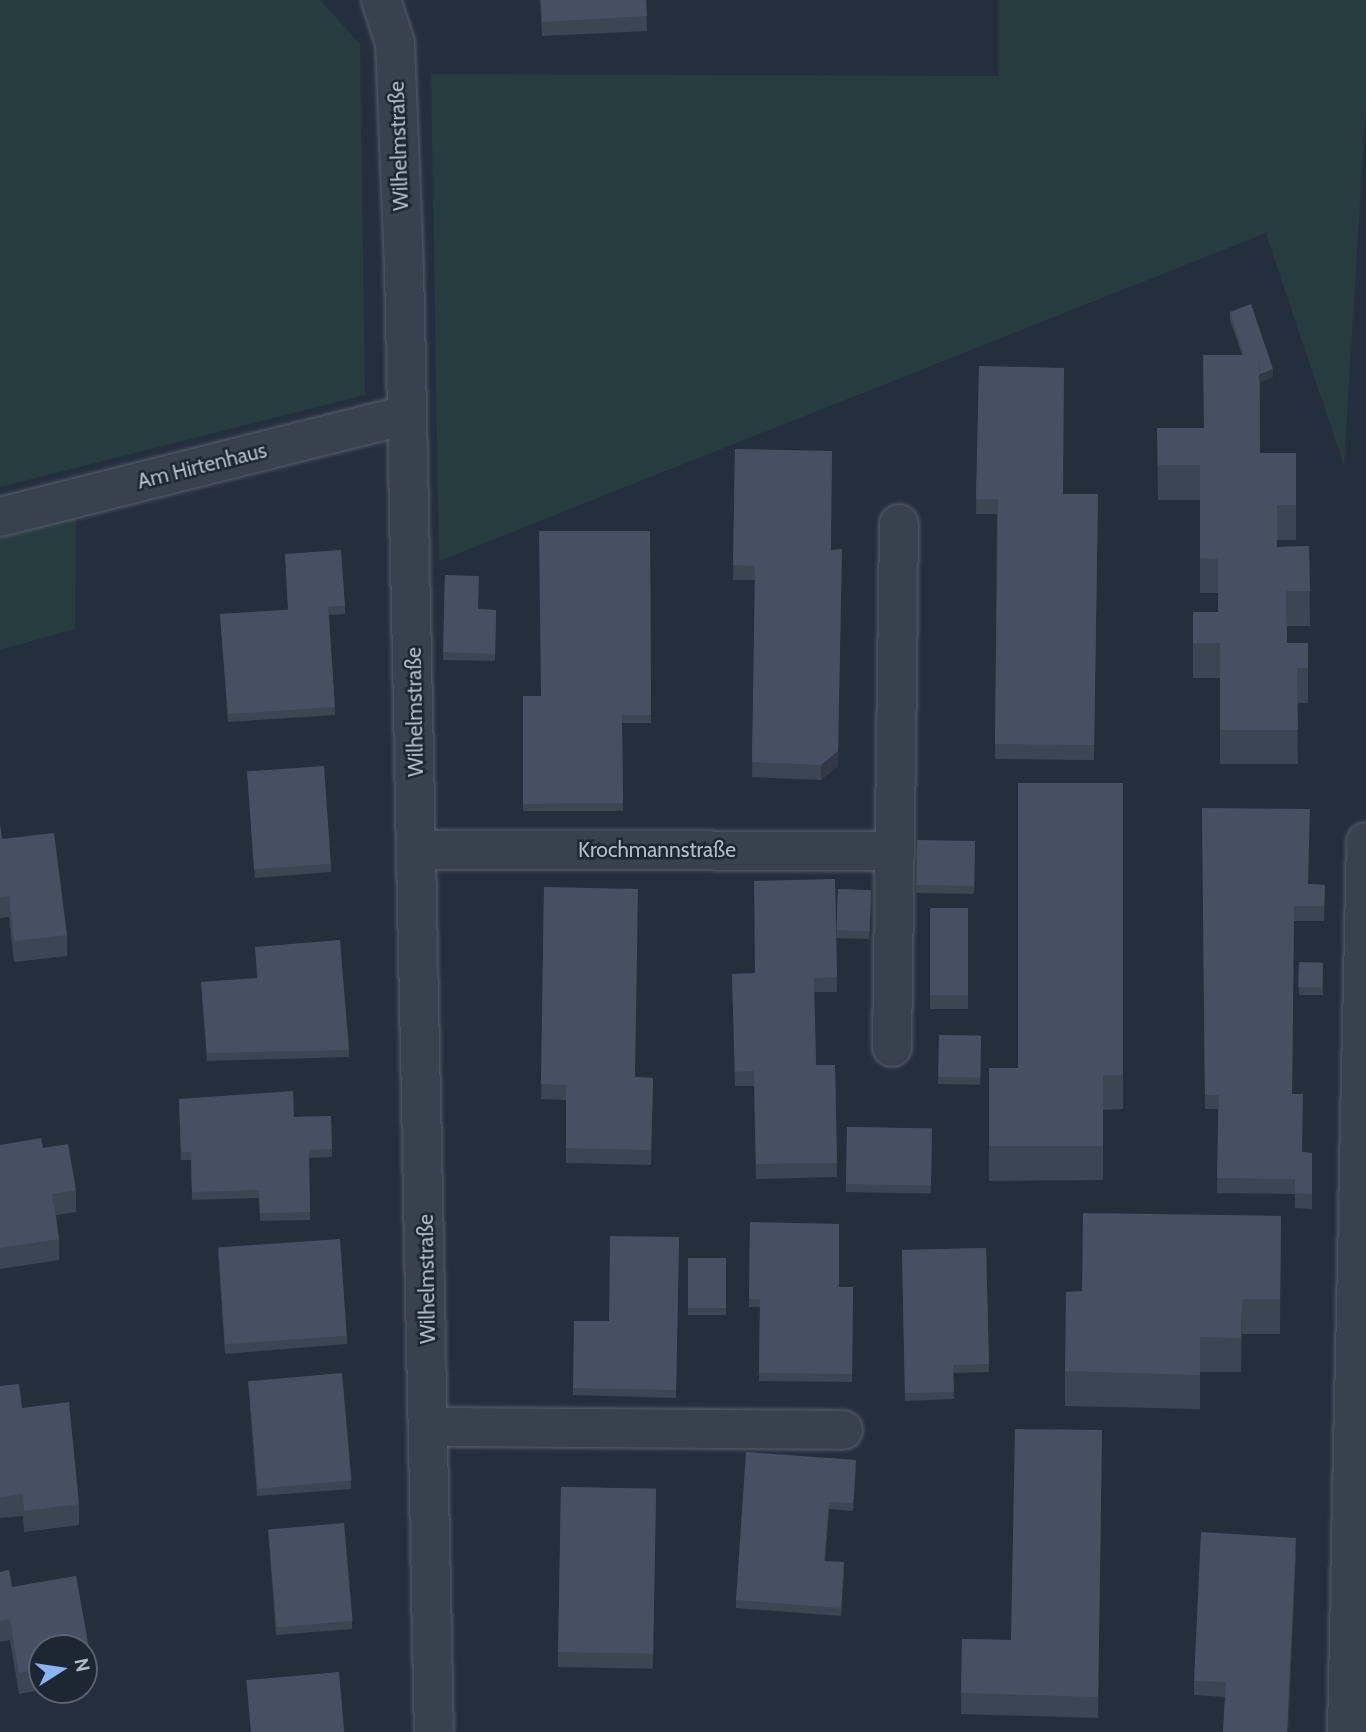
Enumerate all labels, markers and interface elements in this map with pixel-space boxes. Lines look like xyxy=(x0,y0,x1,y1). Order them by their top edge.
street label: Wilhelmstraße xyxy=(384,81,414,211)
street label: Am Hirtenhaus xyxy=(135,438,269,494)
street label: Wilhelmstraße xyxy=(401,647,429,777)
street label: Krochmannstraße xyxy=(578,837,736,863)
street label: Wilhelmstraße xyxy=(413,1214,441,1344)
north arrow xyxy=(28,1634,98,1704)
text: N xyxy=(69,1656,95,1674)

